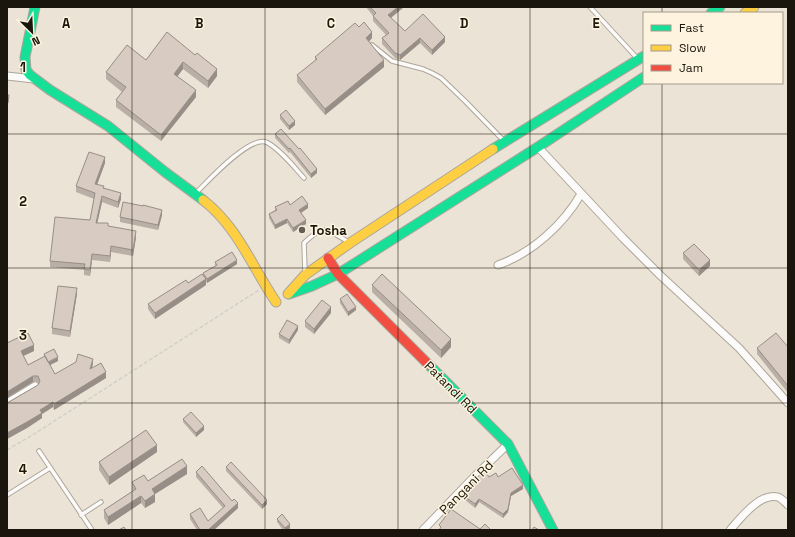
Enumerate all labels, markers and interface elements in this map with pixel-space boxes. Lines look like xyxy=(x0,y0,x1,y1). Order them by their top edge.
north arrow xyxy=(12,12,52,52)
legend xyxy=(643,12,783,84)
text: A xyxy=(62,15,71,32)
text: B xyxy=(195,15,204,32)
text: C xyxy=(327,15,335,32)
text: D xyxy=(460,15,469,32)
text: E xyxy=(592,15,600,32)
text: Fast xyxy=(679,20,704,36)
text: N xyxy=(30,33,42,49)
text: Slow xyxy=(679,40,706,56)
text: 1 xyxy=(20,59,26,76)
text: Jam xyxy=(679,60,703,76)
text: 2 xyxy=(19,193,27,210)
place label: Tosha xyxy=(310,222,347,239)
marker: Tosha xyxy=(297,225,307,235)
text: 3 xyxy=(19,327,27,344)
street label: Patandi Rd xyxy=(421,357,481,417)
street label: Pangani Rd xyxy=(436,457,497,518)
text: 4 xyxy=(19,461,27,478)

